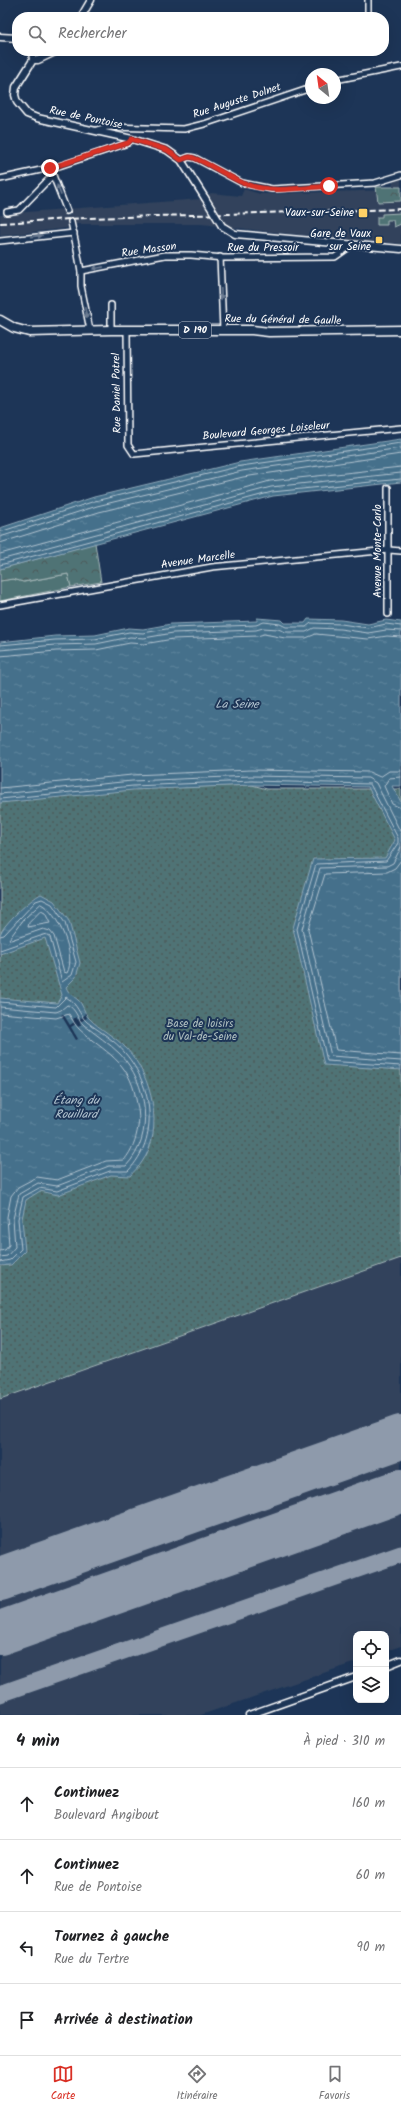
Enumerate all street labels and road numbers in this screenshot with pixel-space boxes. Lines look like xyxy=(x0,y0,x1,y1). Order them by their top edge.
street label: Rue Auguste Dolnet xyxy=(191,78,284,124)
street label: Rue de Pontoise xyxy=(48,101,124,135)
street label: Rue Masson xyxy=(120,237,178,263)
street label: Rue du Pressoir xyxy=(227,239,300,257)
street label: Rue du Général de Gaulle xyxy=(224,310,342,330)
road number: D 190 xyxy=(179,322,211,338)
street label: Rue Daniel Potrel xyxy=(107,352,127,433)
street label: Boulevard Georges Loiseleur xyxy=(202,416,332,446)
street label: Avenue Monte-Carlo xyxy=(369,504,387,598)
street label: Avenue Marcelle xyxy=(160,546,236,574)

